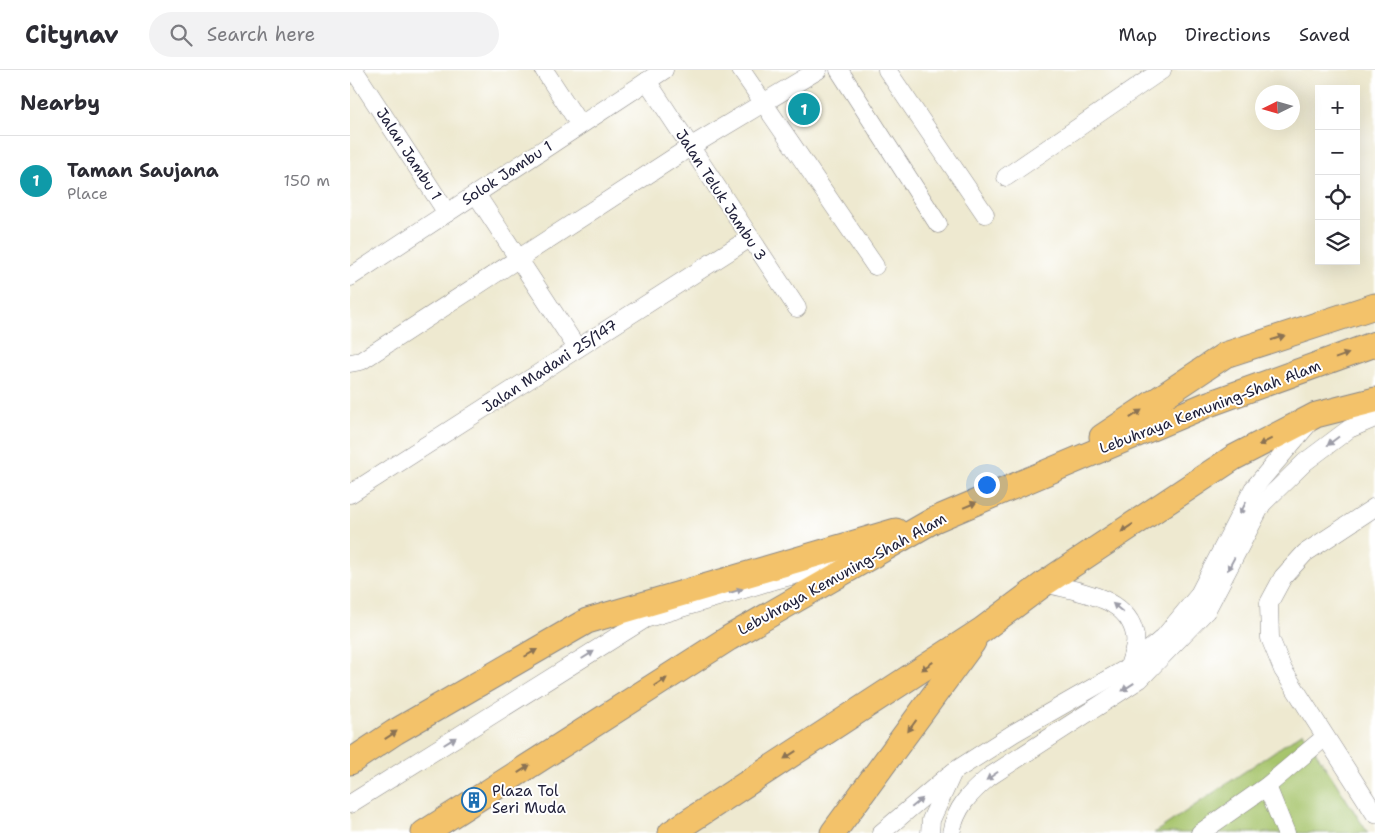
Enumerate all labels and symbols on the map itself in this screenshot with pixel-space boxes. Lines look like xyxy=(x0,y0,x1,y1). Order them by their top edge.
north arrow xyxy=(1255,85,1300,130)
pin: 1 xyxy=(788,90,820,128)
street label: Jalan Jambu 1 xyxy=(372,104,446,204)
street label: Jalan Teluk Jambu 3 xyxy=(671,125,771,265)
street label: Solok Jambu 1 xyxy=(458,136,556,210)
street label: Jalan Madani 25/147 xyxy=(479,315,621,417)
one-way arrow xyxy=(1271,333,1286,341)
one-way arrow xyxy=(1334,352,1349,359)
street label: Lebuhraya Kemuning-Shah Alam xyxy=(1096,355,1324,459)
one-way arrow xyxy=(1130,409,1143,419)
one-way arrow xyxy=(1327,436,1340,447)
one-way arrow xyxy=(1257,438,1272,446)
your location xyxy=(974,472,1000,498)
one-way arrow xyxy=(963,500,977,508)
one-way arrow xyxy=(1239,501,1247,516)
street label: Lebuhraya Kemuning-Shah Alam xyxy=(734,508,950,640)
one-way arrow xyxy=(1121,523,1134,533)
one-way arrow xyxy=(1227,557,1235,571)
one-way arrow xyxy=(729,587,744,595)
one-way arrow xyxy=(1111,602,1124,613)
one-way arrow xyxy=(524,649,538,658)
one-way arrow xyxy=(581,650,595,659)
one-way arrow xyxy=(920,661,933,671)
one-way arrow xyxy=(655,677,668,686)
one-way arrow xyxy=(1121,682,1134,692)
one-way arrow xyxy=(907,719,917,733)
one-way arrow xyxy=(384,730,397,740)
one-way arrow xyxy=(444,736,457,746)
one-way arrow xyxy=(784,750,797,760)
one-way arrow xyxy=(518,764,531,774)
one-way arrow xyxy=(985,771,999,781)
place label: Plaza Tol Seri Muda xyxy=(492,781,567,818)
building icon: Plaza Tol Seri Muda xyxy=(461,787,487,813)
one-way arrow xyxy=(910,797,923,808)

